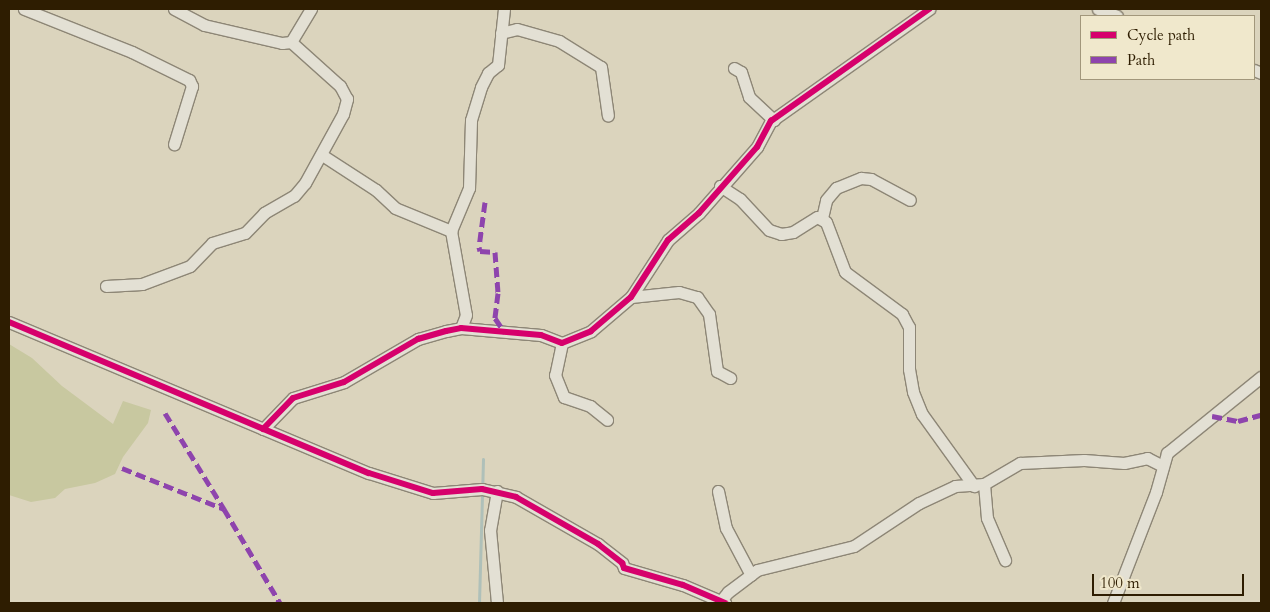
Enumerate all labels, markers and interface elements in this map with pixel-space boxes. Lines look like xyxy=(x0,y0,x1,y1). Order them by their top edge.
legend xyxy=(1080,15,1255,80)
text: Cycle path xyxy=(1127,25,1195,45)
text: Path xyxy=(1127,50,1155,70)
scale bar xyxy=(1095,564,1248,596)
text: 100 m xyxy=(1100,573,1140,593)

